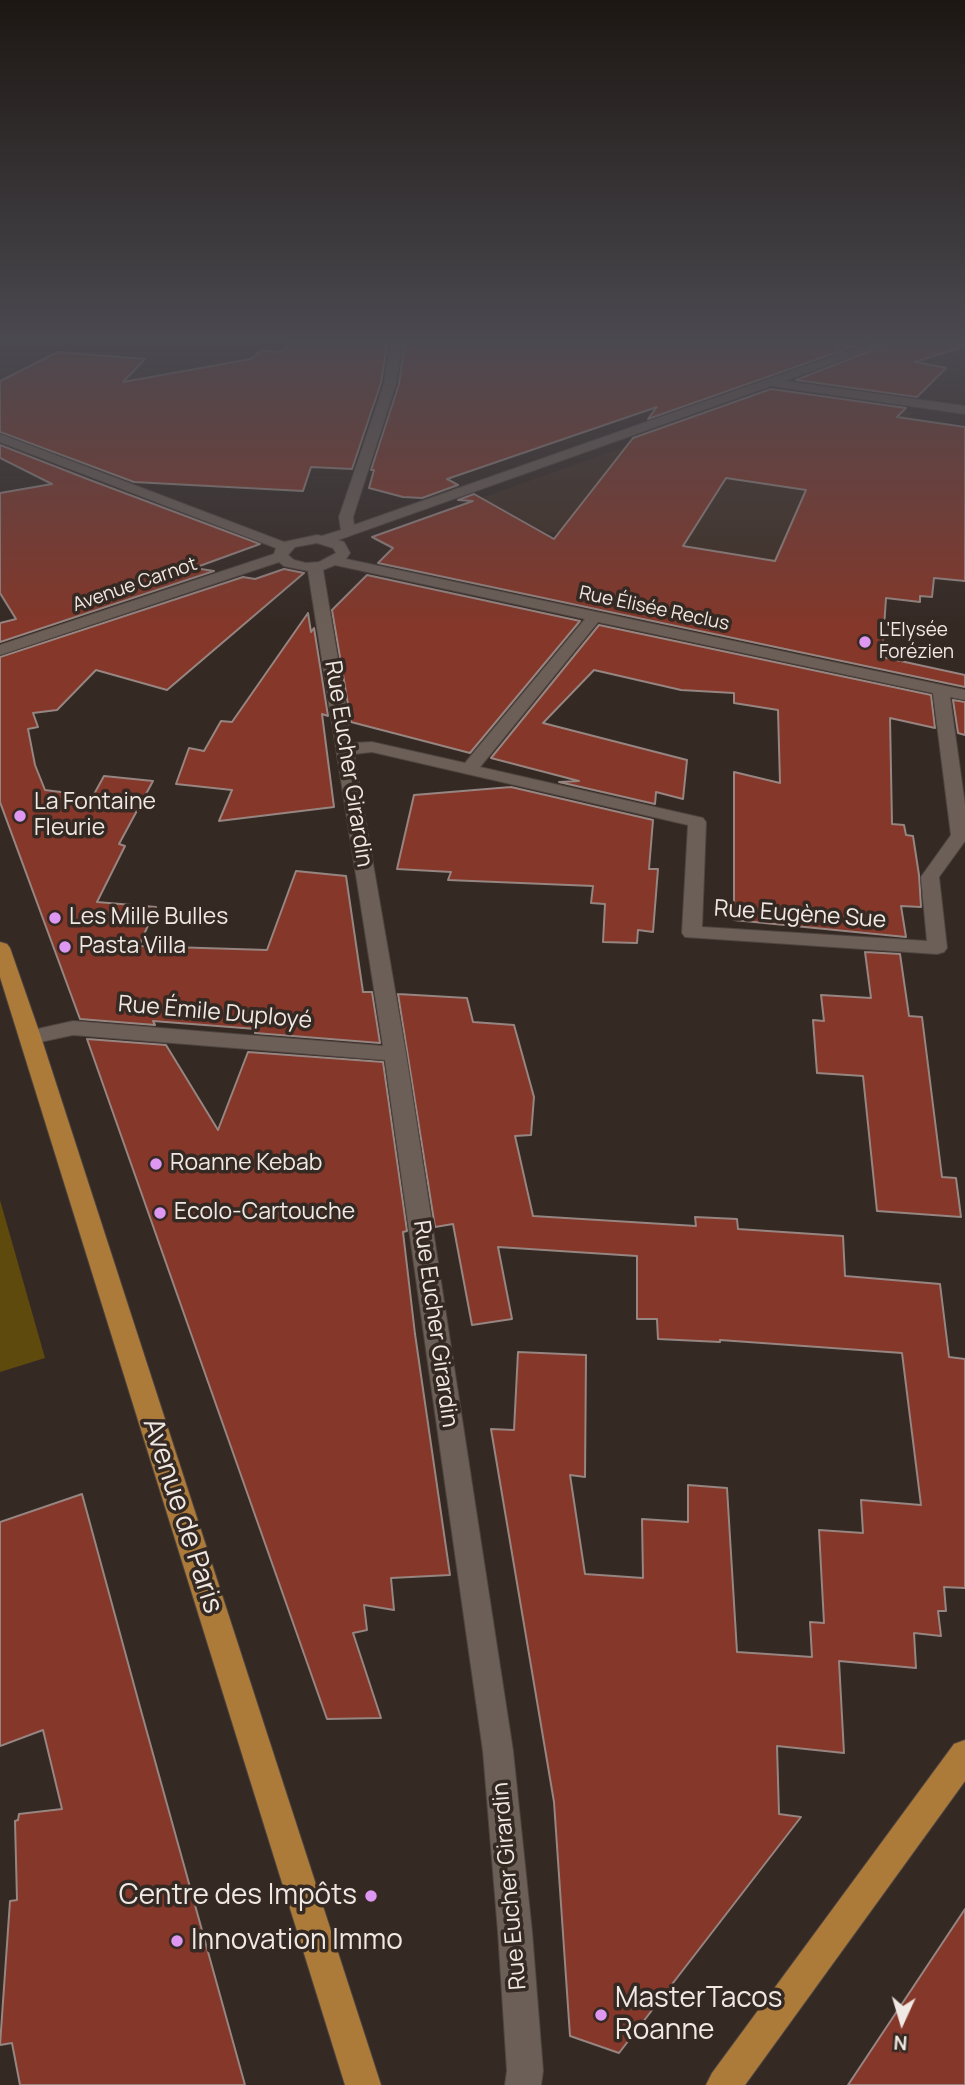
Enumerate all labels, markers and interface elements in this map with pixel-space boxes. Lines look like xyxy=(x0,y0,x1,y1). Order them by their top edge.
street label: Avenue Carnot xyxy=(70,553,200,617)
street label: Rue Élisée Reclus xyxy=(577,582,731,636)
place label: L'Elysée Forézien xyxy=(879,620,954,664)
marker: L'Elysée Forézien xyxy=(857,634,873,650)
street label: Rue Eucher Girardin xyxy=(318,659,378,869)
place label: La Fontaine Fleurie xyxy=(34,789,156,843)
marker: La Fontaine Fleurie xyxy=(12,808,28,824)
street label: Rue Eugène Sue xyxy=(713,895,887,935)
place label: Les Mille Bulles xyxy=(69,904,228,932)
marker: Les Mille Bulles xyxy=(47,910,63,926)
place label: Pasta Villa xyxy=(79,933,186,961)
marker: Pasta Villa xyxy=(57,939,73,955)
street label: Rue Émile Duployé xyxy=(117,991,313,1035)
place label: Roanne Kebab xyxy=(170,1150,322,1178)
marker: Roanne Kebab xyxy=(148,1156,164,1172)
place label: Ecolo-Cartouche xyxy=(174,1199,355,1227)
marker: Ecolo-Cartouche xyxy=(152,1205,168,1221)
street label: Rue Eucher Girardin xyxy=(407,1219,463,1429)
street label: Avenue de Paris xyxy=(135,1414,229,1618)
street label: Rue Eucher Girardin xyxy=(487,1781,533,1991)
place label: Centre des Impôts xyxy=(119,1879,357,1913)
marker: Centre des Impôts xyxy=(363,1888,379,1904)
place label: Innovation Immo xyxy=(191,1924,403,1958)
marker: Innovation Immo xyxy=(169,1933,185,1949)
place label: MasterTacos Roanne xyxy=(615,1982,782,2048)
north arrow xyxy=(867,1987,937,2057)
marker: MasterTacos Roanne xyxy=(593,2007,609,2023)
text: N xyxy=(893,2030,908,2056)

